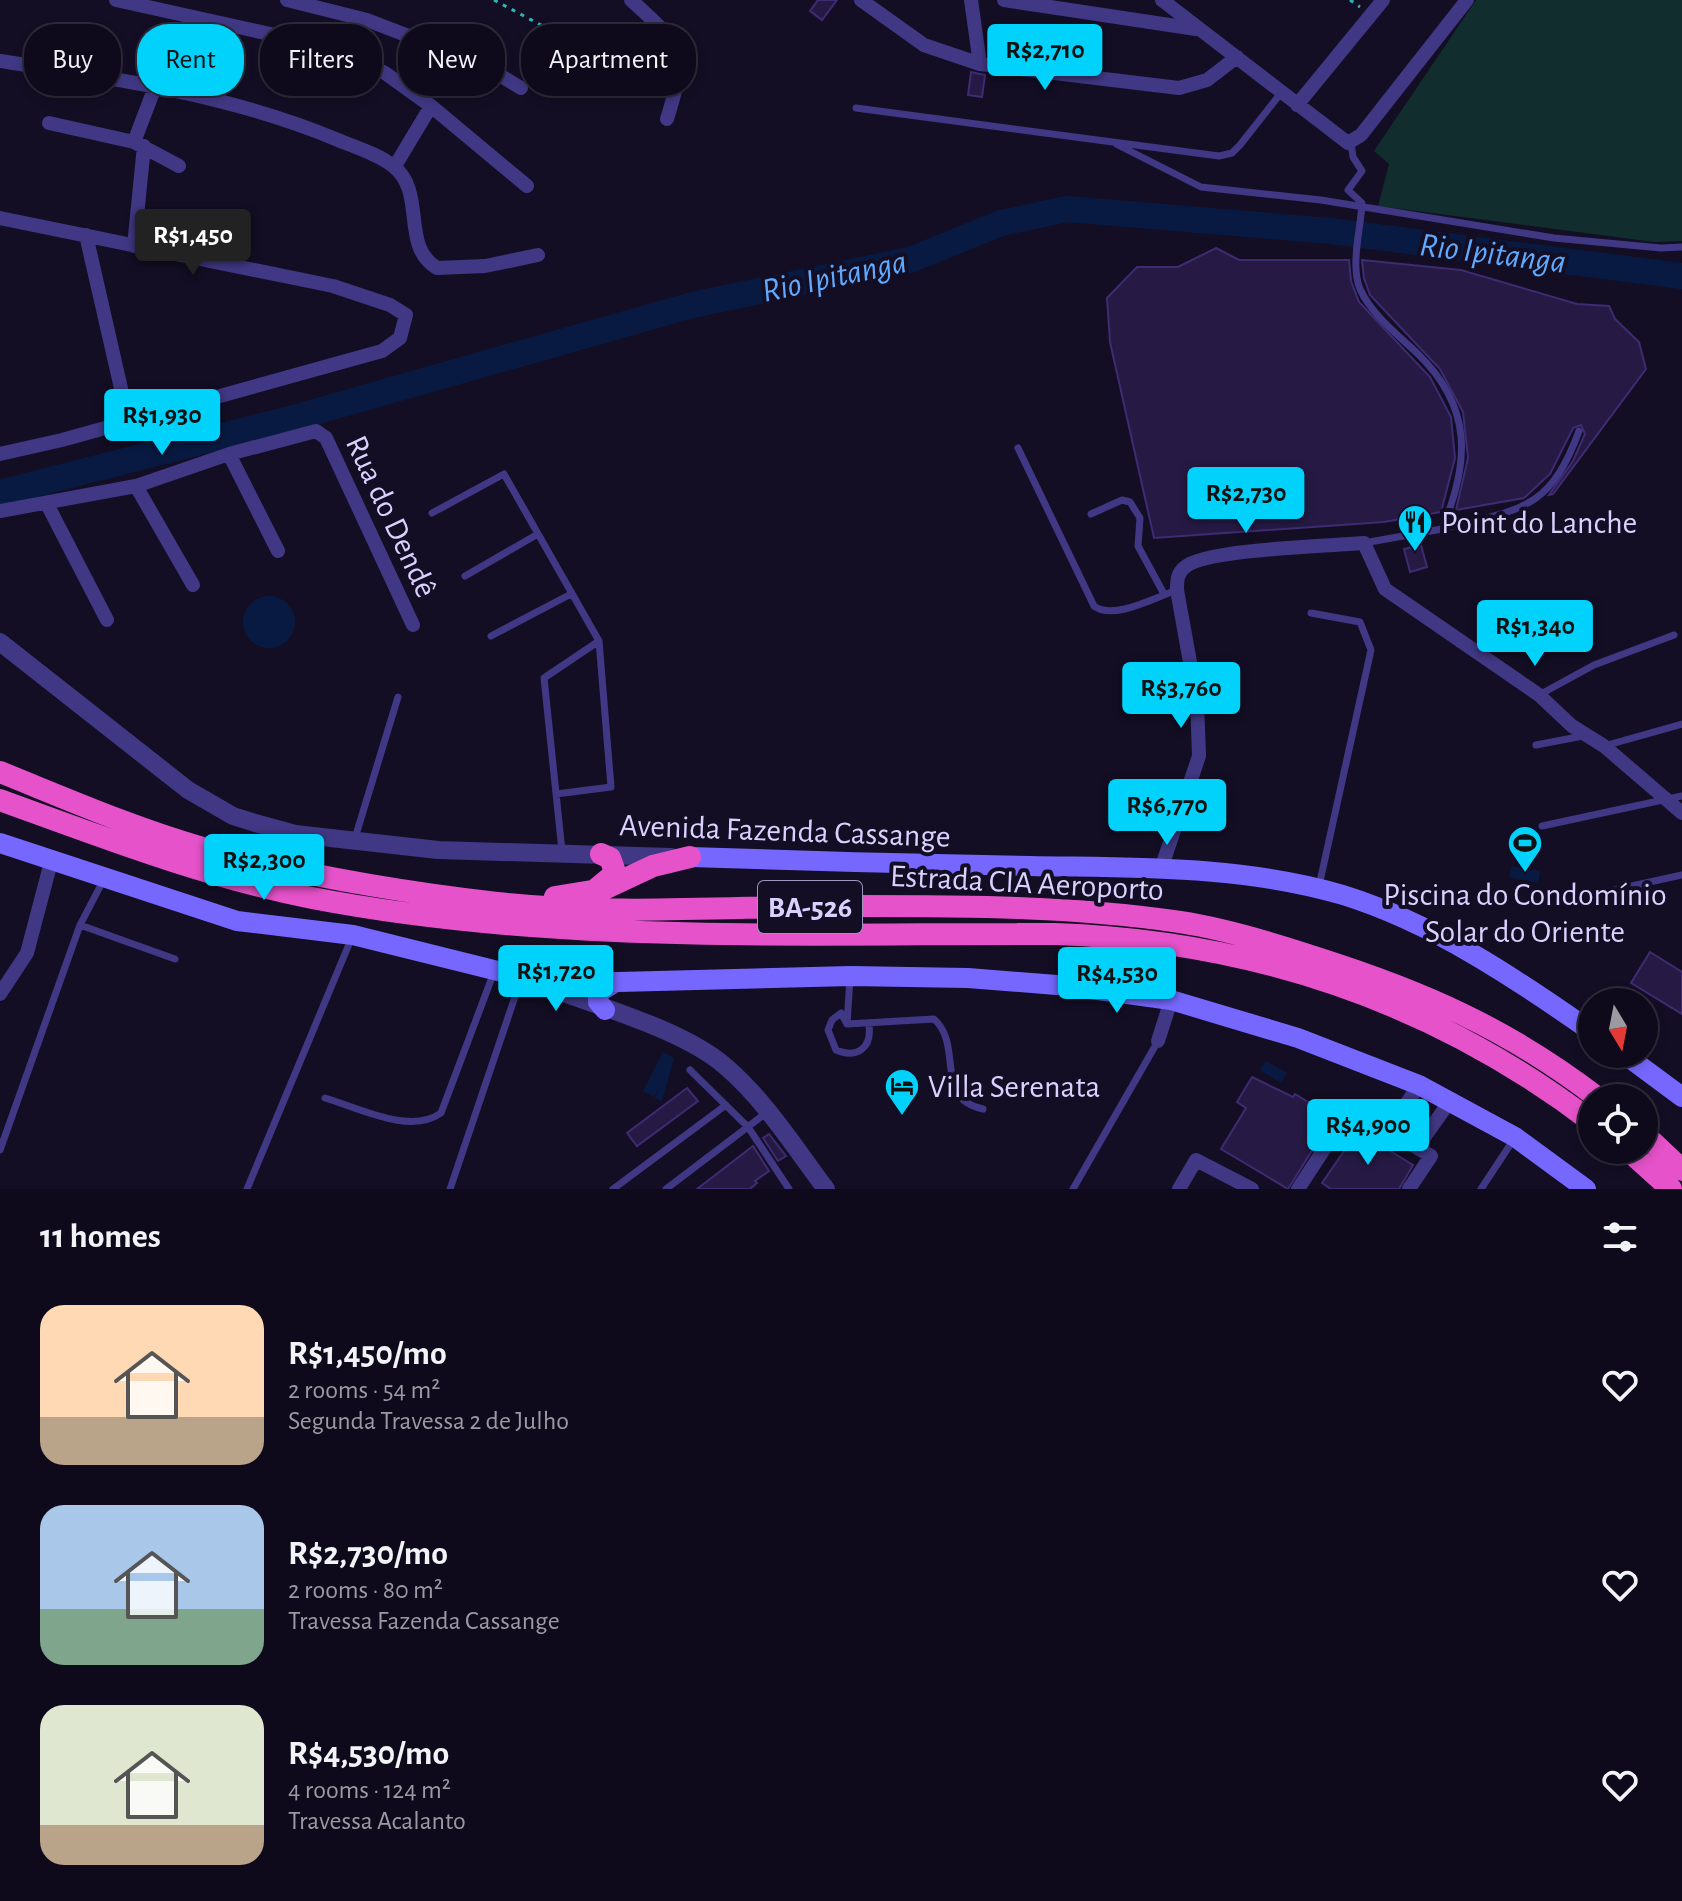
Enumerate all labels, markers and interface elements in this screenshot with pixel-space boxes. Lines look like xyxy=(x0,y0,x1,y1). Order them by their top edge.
chip: Buy xyxy=(24,24,121,96)
chip: Rent xyxy=(137,24,244,96)
chip: Filters xyxy=(260,24,382,96)
chip: New xyxy=(398,24,505,96)
chip: Apartment xyxy=(521,24,696,96)
pin: R$2,710 xyxy=(971,24,1119,92)
text: R$2,710 xyxy=(1005,37,1085,63)
pin: R$1,450 xyxy=(119,209,267,277)
text: R$1,450 xyxy=(153,222,233,248)
water label: Rio Ipitanga xyxy=(1418,228,1568,280)
water label: Rio Ipitanga xyxy=(759,245,910,309)
pin: R$1,930 xyxy=(88,389,236,457)
text: R$1,930 xyxy=(122,402,202,428)
street label: Rua do Dendê xyxy=(340,431,442,602)
pin: R$2,730 xyxy=(1172,467,1320,535)
text: R$2,730 xyxy=(1205,480,1287,506)
restaurant icon: Point do Lanche xyxy=(1396,503,1434,553)
place label: Point do Lanche xyxy=(1441,507,1637,539)
pin: R$1,340 xyxy=(1461,600,1609,668)
text: R$1,340 xyxy=(1495,613,1575,639)
pin: R$3,760 xyxy=(1107,662,1255,730)
text: R$3,760 xyxy=(1140,675,1222,701)
pin: R$6,770 xyxy=(1093,779,1241,847)
text: R$6,770 xyxy=(1126,792,1208,818)
street label: Avenida Fazenda Cassange xyxy=(619,809,951,853)
sports icon: Piscina do Condomínio Solar do Oriente xyxy=(1506,824,1544,874)
pin: R$2,300 xyxy=(190,834,338,902)
text: R$2,300 xyxy=(222,847,306,873)
street label: Estrada CIA Aeroporto xyxy=(889,860,1165,906)
place label: Piscina do Condomínio Solar do Oriente xyxy=(1383,879,1667,948)
road number: BA-526 xyxy=(758,881,862,933)
pin: R$1,720 xyxy=(482,945,630,1013)
pin: R$4,530 xyxy=(1043,947,1191,1015)
text: R$1,720 xyxy=(516,958,596,984)
text: R$4,530 xyxy=(1076,960,1158,986)
north arrow xyxy=(1578,988,1658,1068)
map controls xyxy=(1578,988,1658,1164)
hotel icon: Villa Serenata xyxy=(883,1067,921,1117)
place label: Villa Serenata xyxy=(928,1071,1100,1103)
button: locate xyxy=(1578,1084,1658,1164)
pin: R$4,900 xyxy=(1294,1099,1442,1167)
text: R$4,900 xyxy=(1325,1112,1411,1138)
icon: filters xyxy=(1598,1215,1642,1259)
text: 11 homes xyxy=(40,1220,161,1254)
icon: home xyxy=(104,1337,200,1433)
text: R$1,450/mo xyxy=(288,1337,447,1371)
icon: heart xyxy=(1598,1363,1642,1407)
text: 2 rooms · 54 m² xyxy=(288,1377,440,1403)
text: Segunda Travessa 2 de Julho xyxy=(288,1408,569,1434)
icon: home xyxy=(104,1537,200,1633)
text: R$2,730/mo xyxy=(288,1537,448,1571)
icon: heart xyxy=(1598,1563,1642,1607)
text: 2 rooms · 80 m² xyxy=(288,1577,443,1603)
text: Travessa Fazenda Cassange xyxy=(288,1608,560,1634)
icon: home xyxy=(104,1737,200,1833)
text: R$4,530/mo xyxy=(288,1737,449,1771)
icon: heart xyxy=(1598,1763,1642,1807)
text: 4 rooms · 124 m² xyxy=(288,1777,451,1803)
text: Travessa Acalanto xyxy=(288,1808,466,1834)

